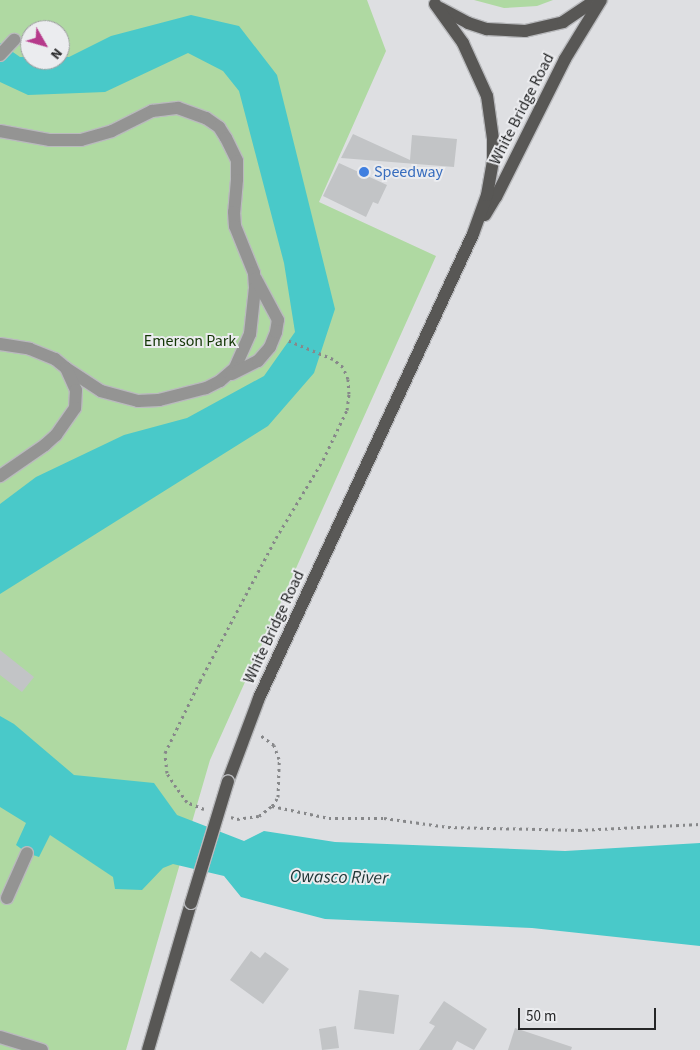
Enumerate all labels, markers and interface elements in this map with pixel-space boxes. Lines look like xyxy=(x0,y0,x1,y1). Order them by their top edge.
north arrow xyxy=(20,20,70,70)
text: N xyxy=(45,44,67,63)
street label: White Bridge Road xyxy=(486,50,558,168)
place label: Speedway xyxy=(374,162,443,182)
marker: Speedway xyxy=(358,166,370,178)
park label: Emerson Park xyxy=(144,331,236,351)
street label: White Bridge Road xyxy=(239,567,309,687)
water label: Owasco River xyxy=(290,866,388,890)
scale bar xyxy=(520,998,658,1030)
text: 50 m xyxy=(526,1006,556,1027)

